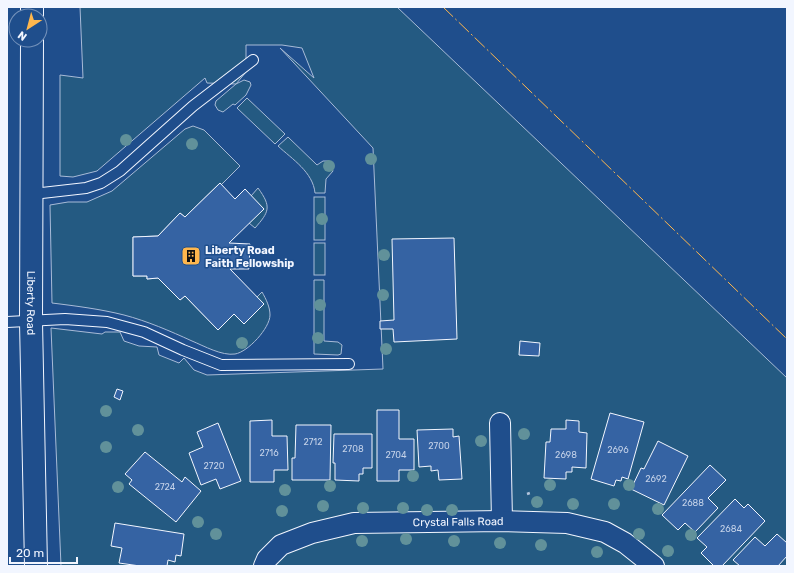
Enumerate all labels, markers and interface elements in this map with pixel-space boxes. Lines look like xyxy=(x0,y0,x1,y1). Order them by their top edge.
north arrow xyxy=(8,8,48,48)
text: N xyxy=(15,28,29,43)
place label: Liberty Road Faith Fellowship xyxy=(205,244,294,270)
building icon: Liberty Road Faith Fellowship xyxy=(180,245,202,267)
street label: Liberty Road xyxy=(24,271,38,335)
house number: 2712 xyxy=(303,437,323,447)
house number: 2700 xyxy=(428,441,450,451)
house number: 2708 xyxy=(342,444,364,454)
house number: 2696 xyxy=(607,445,629,455)
house number: 2716 xyxy=(259,448,279,458)
house number: 2704 xyxy=(385,450,407,460)
house number: 2698 xyxy=(555,450,577,460)
house number: 2720 xyxy=(204,461,225,471)
house number: 2692 xyxy=(645,474,667,484)
house number: 2724 xyxy=(155,482,176,492)
house number: 2688 xyxy=(682,498,704,508)
street label: Crystal Falls Road xyxy=(413,514,504,529)
house number: 2684 xyxy=(720,524,742,534)
scale bar xyxy=(10,539,77,565)
text: 20 m xyxy=(16,546,44,560)

